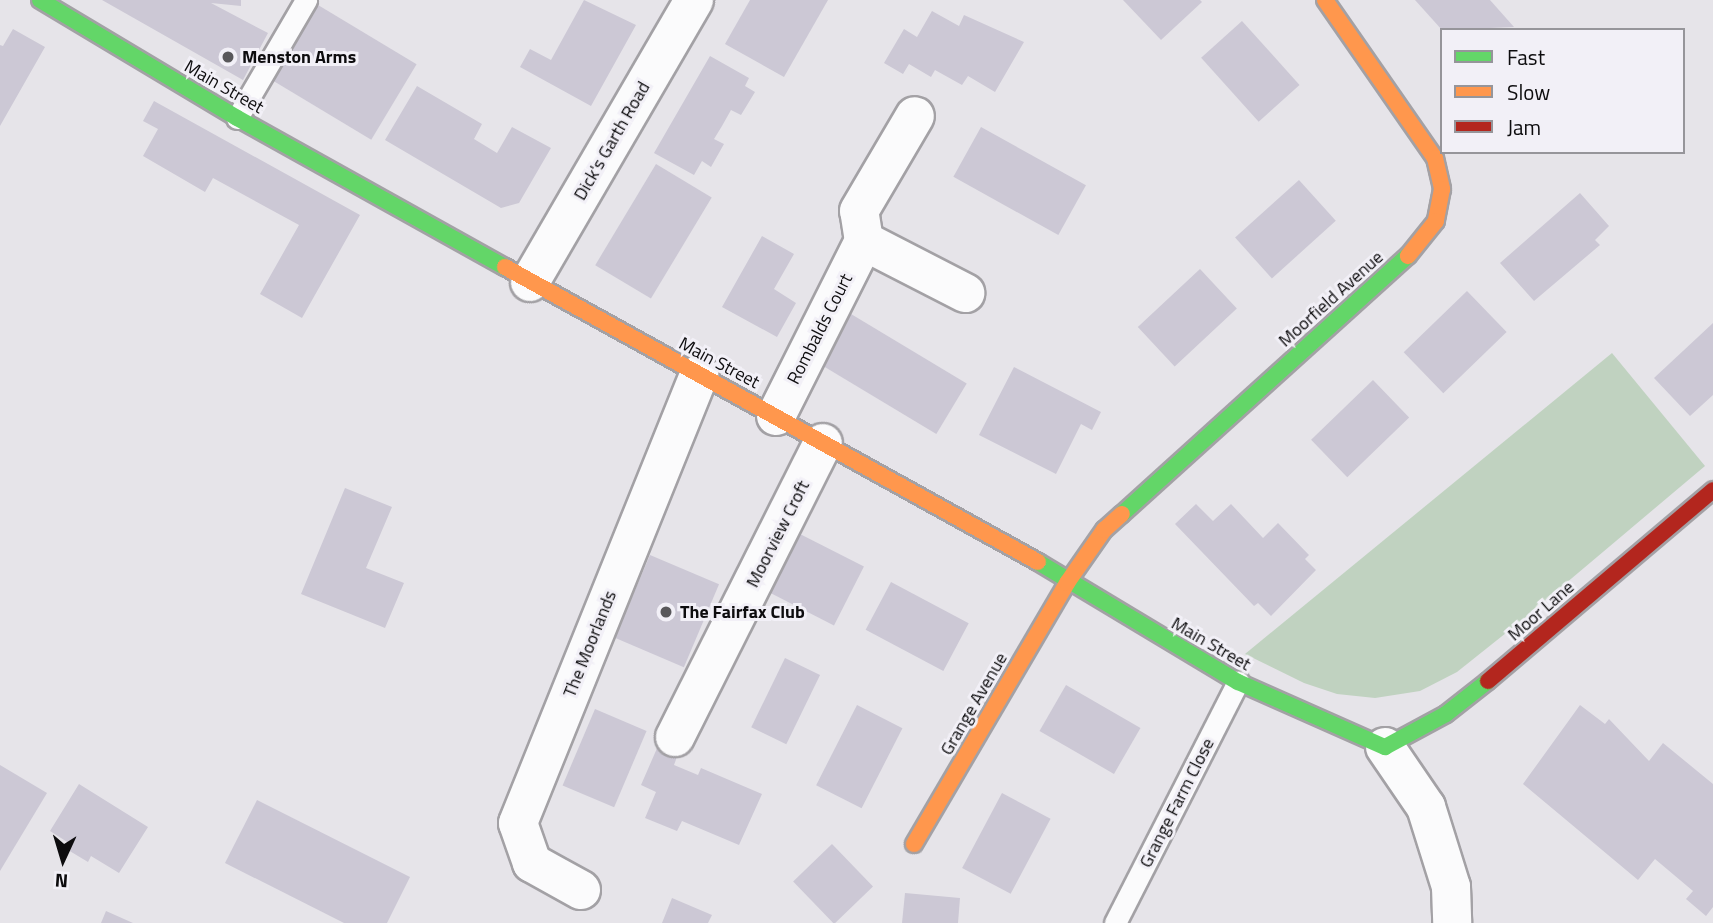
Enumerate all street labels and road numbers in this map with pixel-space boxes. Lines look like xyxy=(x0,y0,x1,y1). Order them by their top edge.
street label: Main Street xyxy=(180,56,268,118)
street label: Dick's Garth Road xyxy=(569,78,655,204)
street label: Moorfield Avenue xyxy=(1274,246,1388,352)
street label: Rombalds Court xyxy=(783,270,857,388)
street label: Main Street xyxy=(675,333,763,393)
street label: Moorview Croft xyxy=(742,477,814,591)
street label: Moor Lane xyxy=(1503,576,1579,646)
street label: The Moorlands xyxy=(559,587,621,701)
street label: Main Street xyxy=(1167,613,1255,675)
street label: Grange Avenue xyxy=(936,649,1012,759)
street label: Grange Farm Close xyxy=(1135,735,1219,871)

